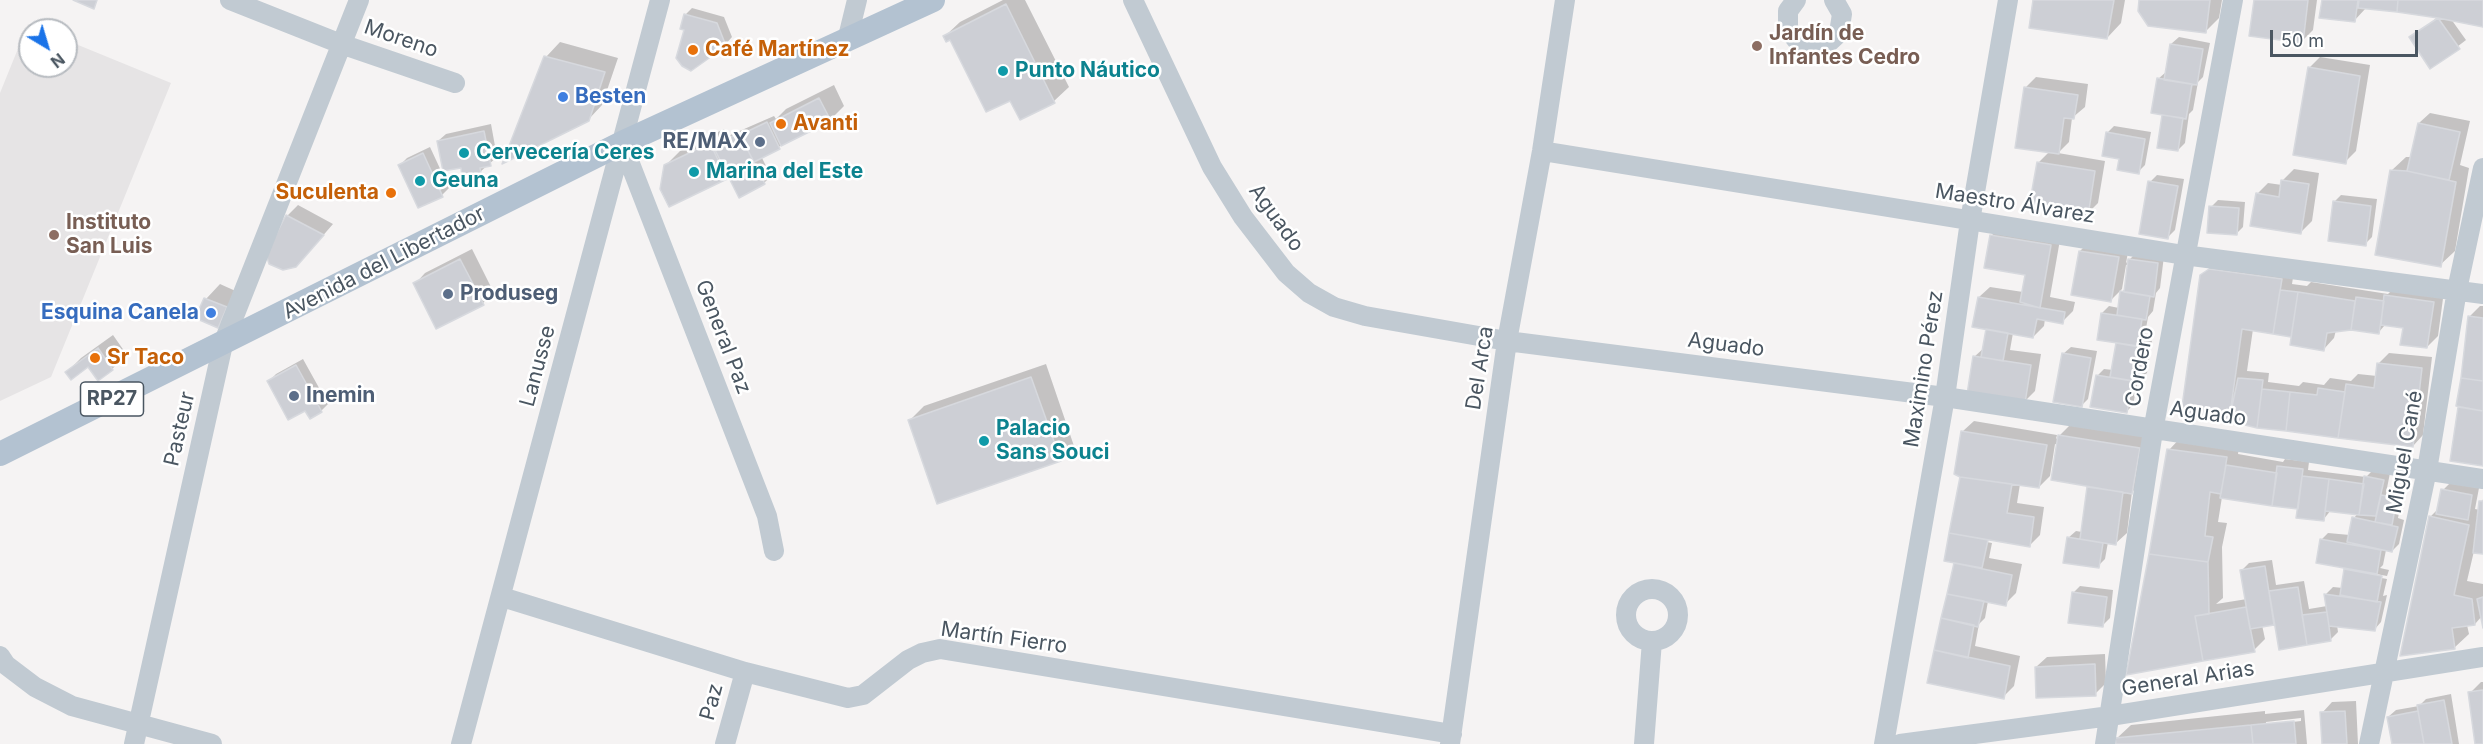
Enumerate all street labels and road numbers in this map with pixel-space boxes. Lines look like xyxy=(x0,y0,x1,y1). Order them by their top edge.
street label: Moreno xyxy=(361,15,441,63)
street label: Aguado xyxy=(1243,179,1309,257)
street label: Maestro Álvarez xyxy=(1933,179,2097,229)
street label: Avenida del Libertador xyxy=(279,201,489,325)
street label: General Paz xyxy=(690,276,756,398)
street label: Maximino Pérez xyxy=(1899,289,1949,449)
street label: Lanusse xyxy=(515,323,561,409)
street label: Del Arca xyxy=(1461,324,1499,412)
street label: Cordero xyxy=(2121,325,2159,409)
street label: Aguado xyxy=(1686,328,1766,362)
road number: RP27 xyxy=(80,382,144,416)
street label: Pasteur xyxy=(159,389,201,469)
street label: Miguel Cané xyxy=(2382,389,2428,515)
street label: Aguado xyxy=(2168,396,2248,432)
street label: Martín Fierro xyxy=(939,617,1069,659)
street label: General Arias xyxy=(2120,656,2256,702)
street label: Paz xyxy=(695,681,729,723)

